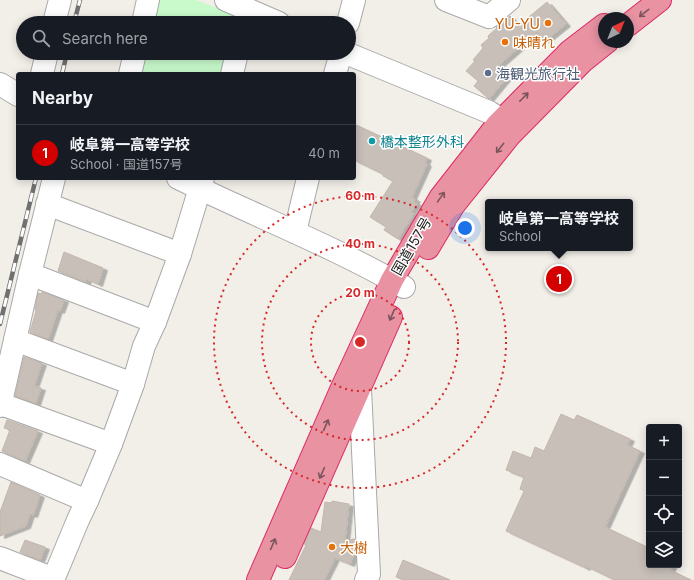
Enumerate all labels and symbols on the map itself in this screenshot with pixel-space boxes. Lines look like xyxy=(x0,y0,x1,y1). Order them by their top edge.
one-way arrow xyxy=(638,8,649,17)
north arrow xyxy=(598,12,634,48)
place label: YU-YU xyxy=(495,15,540,32)
marker: YU-YU xyxy=(543,18,553,28)
place label: 味晴れ xyxy=(513,34,555,51)
marker: 味晴れ xyxy=(500,37,510,47)
place label: 海観光旅行社 xyxy=(496,65,580,82)
marker: 海観光旅行社 xyxy=(483,68,493,78)
one-way arrow xyxy=(519,93,529,102)
place label: 橋本整形外科 xyxy=(380,133,464,150)
marker: 橋本整形外科 xyxy=(367,136,377,146)
one-way arrow xyxy=(495,142,504,153)
text: 60 m xyxy=(345,188,375,203)
one-way arrow xyxy=(437,192,445,203)
street label: 国道157号 xyxy=(388,214,434,278)
your location xyxy=(455,218,475,238)
text: 40 m xyxy=(345,236,375,251)
pin: 1 xyxy=(546,264,572,294)
text: 20 m xyxy=(345,285,375,300)
one-way arrow xyxy=(387,309,395,321)
centre of rings xyxy=(353,335,367,349)
one-way arrow xyxy=(322,420,330,432)
one-way arrow xyxy=(318,466,325,478)
one-way arrow xyxy=(270,539,278,551)
place label: 大樹 xyxy=(340,539,368,556)
marker: 大樹 xyxy=(327,542,337,552)

